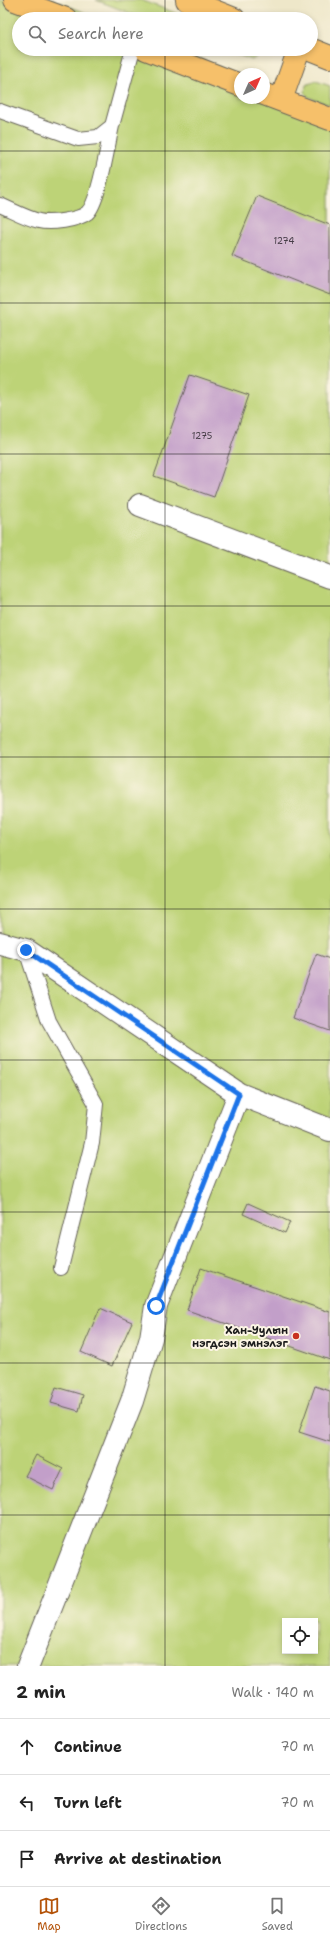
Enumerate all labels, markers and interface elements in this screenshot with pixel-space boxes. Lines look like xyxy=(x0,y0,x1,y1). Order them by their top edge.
search box xyxy=(12,12,318,56)
icon: search xyxy=(26,23,48,45)
text: Search here xyxy=(58,24,144,44)
north arrow xyxy=(234,68,270,104)
house number: 1274 xyxy=(273,235,295,247)
house number: 1275 xyxy=(192,430,212,442)
route end xyxy=(17,941,35,959)
route start xyxy=(147,1297,165,1315)
place label: Хан-Уулын нэгдсэн эмнэлэг xyxy=(192,1323,288,1351)
marker: Хан-Уулын нэгдсэн эмнэлэг xyxy=(291,1331,301,1341)
map controls xyxy=(282,1618,318,1654)
button: locate xyxy=(282,1618,318,1654)
text: 2 min xyxy=(16,1681,66,1703)
text: Walk · 140 m xyxy=(231,1684,314,1701)
icon: ahead xyxy=(16,1736,38,1758)
text: Continue xyxy=(54,1737,122,1757)
text: 70 m xyxy=(280,1738,314,1755)
icon: left xyxy=(16,1792,38,1814)
text: Turn left xyxy=(54,1793,122,1813)
text: 70 m xyxy=(280,1794,314,1811)
icon: arrive xyxy=(16,1848,38,1870)
text: Arrive at destination xyxy=(54,1849,222,1869)
tab: Map xyxy=(37,1895,61,1934)
tab: Directions xyxy=(135,1895,187,1934)
tab: Saved xyxy=(262,1895,293,1934)

